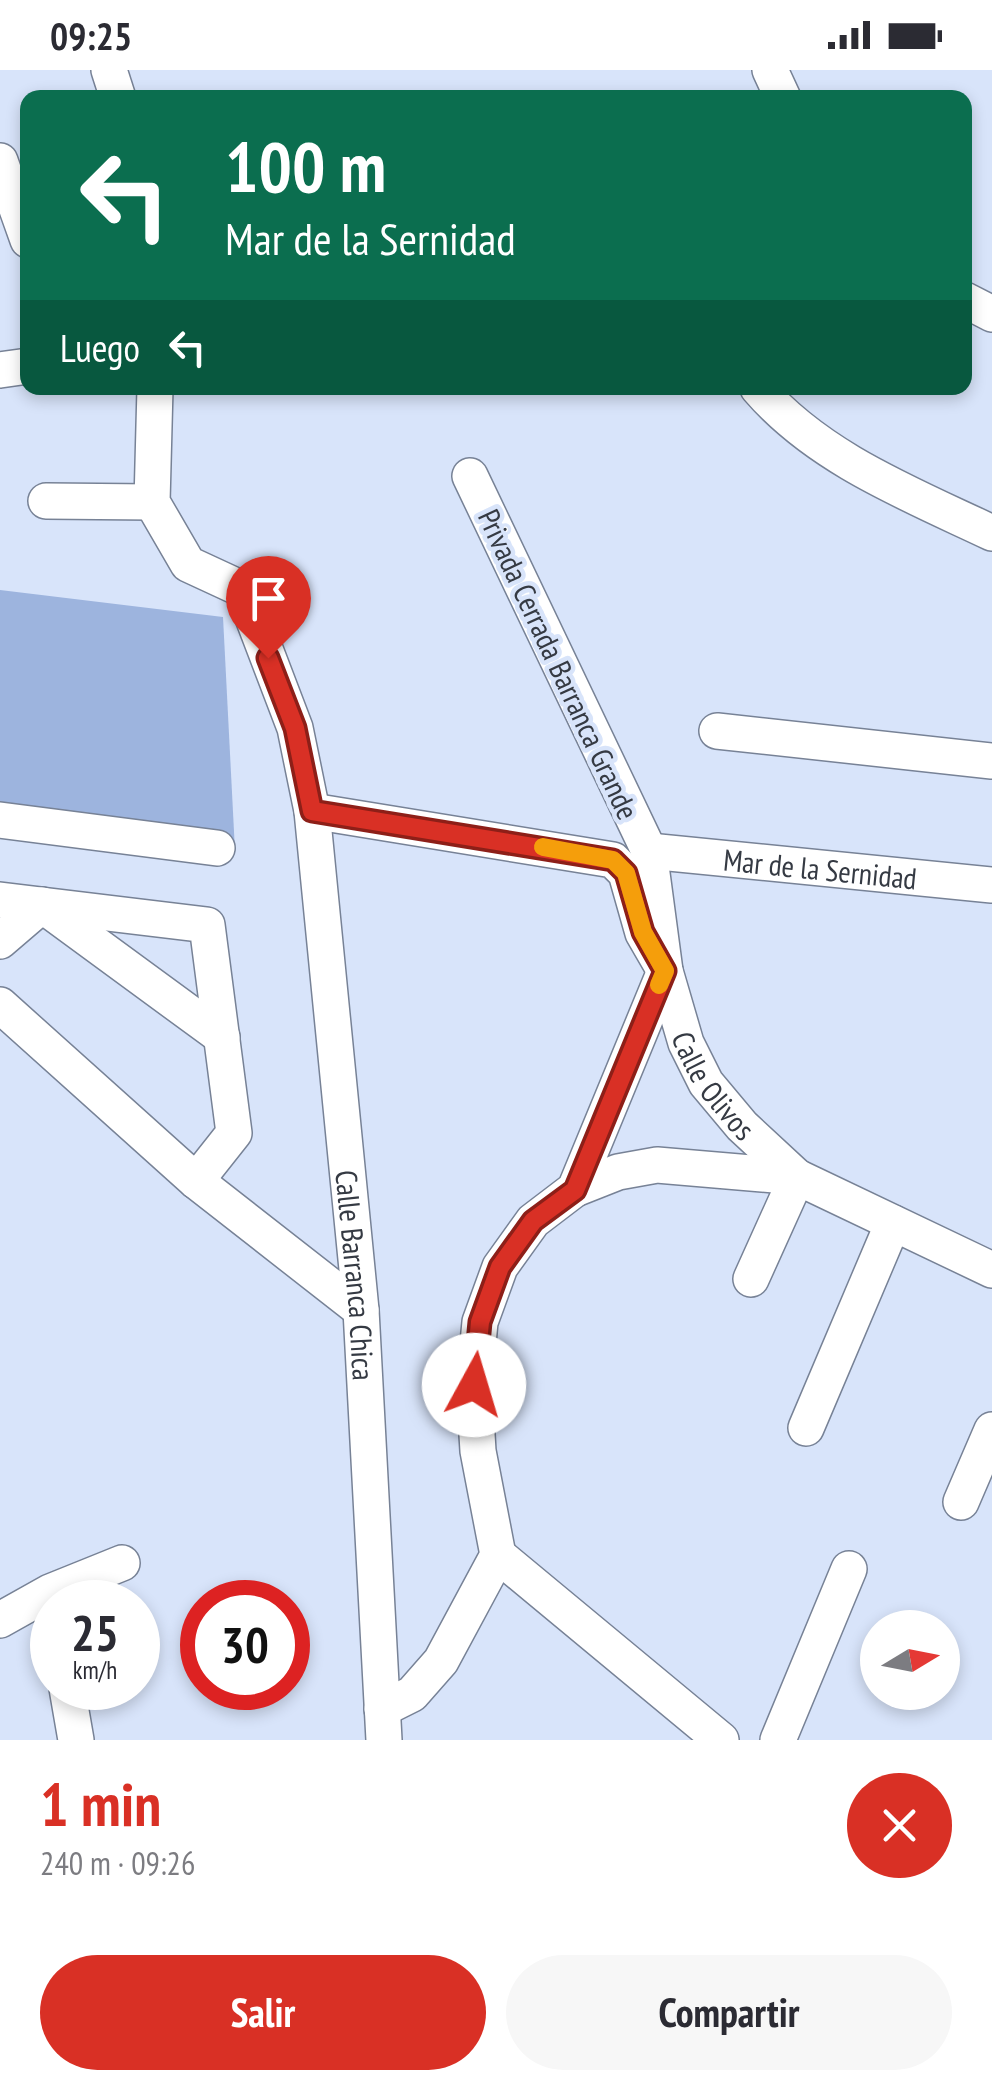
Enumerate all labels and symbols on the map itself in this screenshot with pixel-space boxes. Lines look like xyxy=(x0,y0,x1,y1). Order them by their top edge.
street label: Privada Cerrada Barranca Grande xyxy=(470,503,648,825)
pin xyxy=(226,556,311,659)
street label: Mar de la Sernidad xyxy=(722,839,919,897)
street label: Calle Olivos xyxy=(664,1027,763,1148)
street label: Calle Barranca Chica xyxy=(328,1168,384,1381)
position arrow xyxy=(422,1333,526,1437)
speed limit sign: 30 xyxy=(180,1580,310,1710)
north arrow xyxy=(860,1610,960,1710)

